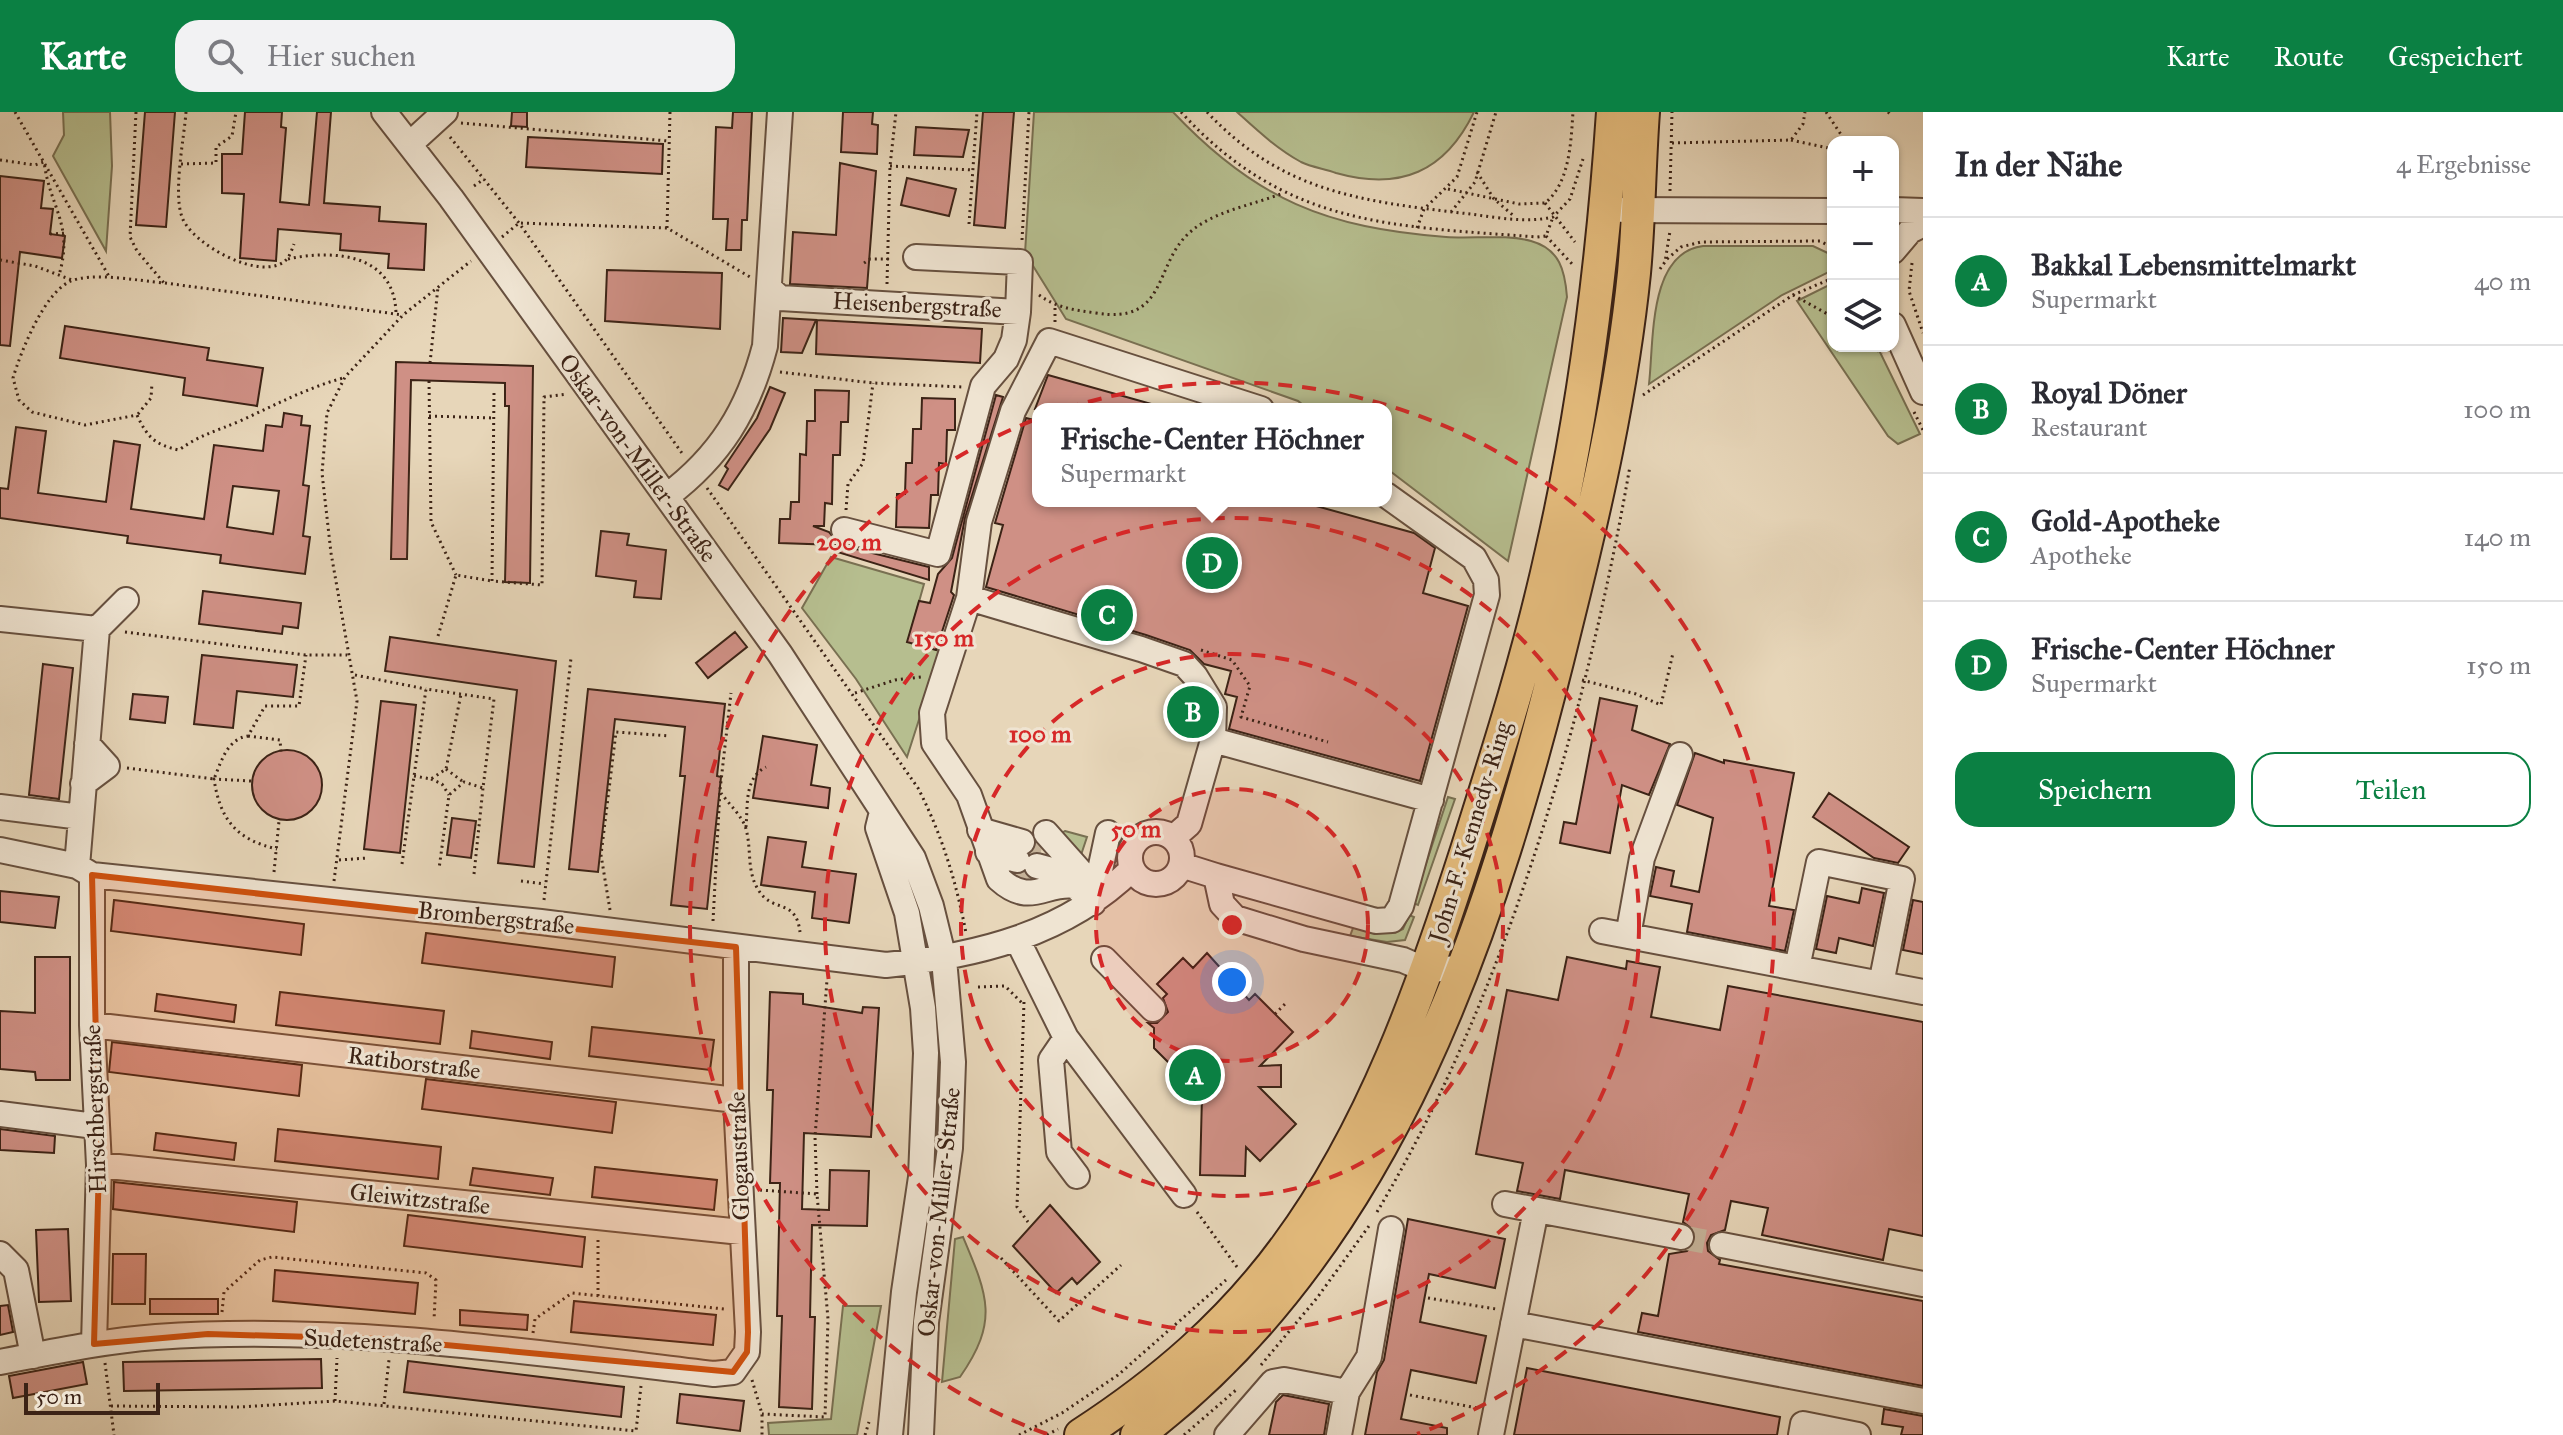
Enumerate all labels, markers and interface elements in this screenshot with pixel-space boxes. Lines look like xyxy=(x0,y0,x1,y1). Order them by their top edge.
search box xyxy=(175,20,735,92)
text: Karte xyxy=(40,33,127,79)
icon: search xyxy=(203,34,247,78)
text: Hier suchen xyxy=(267,38,416,74)
text: Karte xyxy=(2166,39,2230,74)
text: Route xyxy=(2274,39,2344,74)
text: Gespeichert xyxy=(2388,39,2523,74)
map controls xyxy=(1827,136,1899,352)
button: + xyxy=(1827,136,1899,208)
text: In der Nähe xyxy=(1955,144,2122,185)
text: 4 Ergebnisse xyxy=(2396,148,2531,180)
button: − xyxy=(1827,208,1899,280)
text: Bakkal Lebensmittelmarkt xyxy=(2031,247,2356,283)
text: A xyxy=(1972,265,1990,297)
text: 40 m xyxy=(2474,265,2531,297)
button: layers xyxy=(1827,280,1899,352)
text: Supermarkt xyxy=(2031,283,2157,315)
street label: Heisenbergstraße xyxy=(832,286,1002,324)
street label: Oskar-von-Miller-Straße xyxy=(552,348,724,568)
text: Royal Döner xyxy=(2031,375,2187,411)
text: B xyxy=(1972,393,1990,425)
text: 100 m xyxy=(2463,393,2531,425)
popup xyxy=(1032,403,1392,507)
text: Restaurant xyxy=(2031,411,2147,443)
text: Frische-Center Höchner xyxy=(1060,421,1364,457)
text: Supermarkt xyxy=(1060,457,1186,489)
text: Gold-Apotheke xyxy=(2031,503,2220,539)
text: C xyxy=(1972,521,1990,553)
text: 140 m xyxy=(2464,521,2531,553)
text: 200 m xyxy=(816,527,882,557)
pin: D xyxy=(1186,533,1238,593)
text: Apotheke xyxy=(2031,539,2132,571)
pin: C xyxy=(1081,585,1133,645)
text: 150 m xyxy=(914,623,975,653)
text: Frische-Center Höchner xyxy=(2031,631,2335,667)
text: D xyxy=(1971,649,1991,681)
text: 150 m xyxy=(2466,649,2531,681)
text: Supermarkt xyxy=(2031,667,2157,699)
pin: B xyxy=(1167,682,1219,742)
street label: John-F.-Kennedy-Ring xyxy=(1421,717,1518,949)
text: 100 m xyxy=(1009,719,1072,749)
button: Speichern xyxy=(1955,752,2235,827)
button: Teilen xyxy=(2251,752,2531,827)
text: 50 m xyxy=(1111,814,1162,844)
street label: Brombergstraße xyxy=(416,895,576,941)
centre of rings xyxy=(1218,911,1246,939)
your location xyxy=(1212,962,1252,1002)
street label: Hirschbergstraße xyxy=(77,1024,113,1194)
street label: Ratiborstraße xyxy=(346,1040,482,1086)
pin: A xyxy=(1169,1045,1221,1105)
street label: Oskar-von-Miller-Straße xyxy=(911,1086,967,1338)
street label: Glogaustraße xyxy=(722,1091,756,1221)
street label: Gleiwitzstraße xyxy=(348,1177,492,1221)
street label: Sudetenstraße xyxy=(303,1322,443,1360)
scale bar xyxy=(24,1379,160,1415)
text: 50 m xyxy=(36,1383,82,1410)

